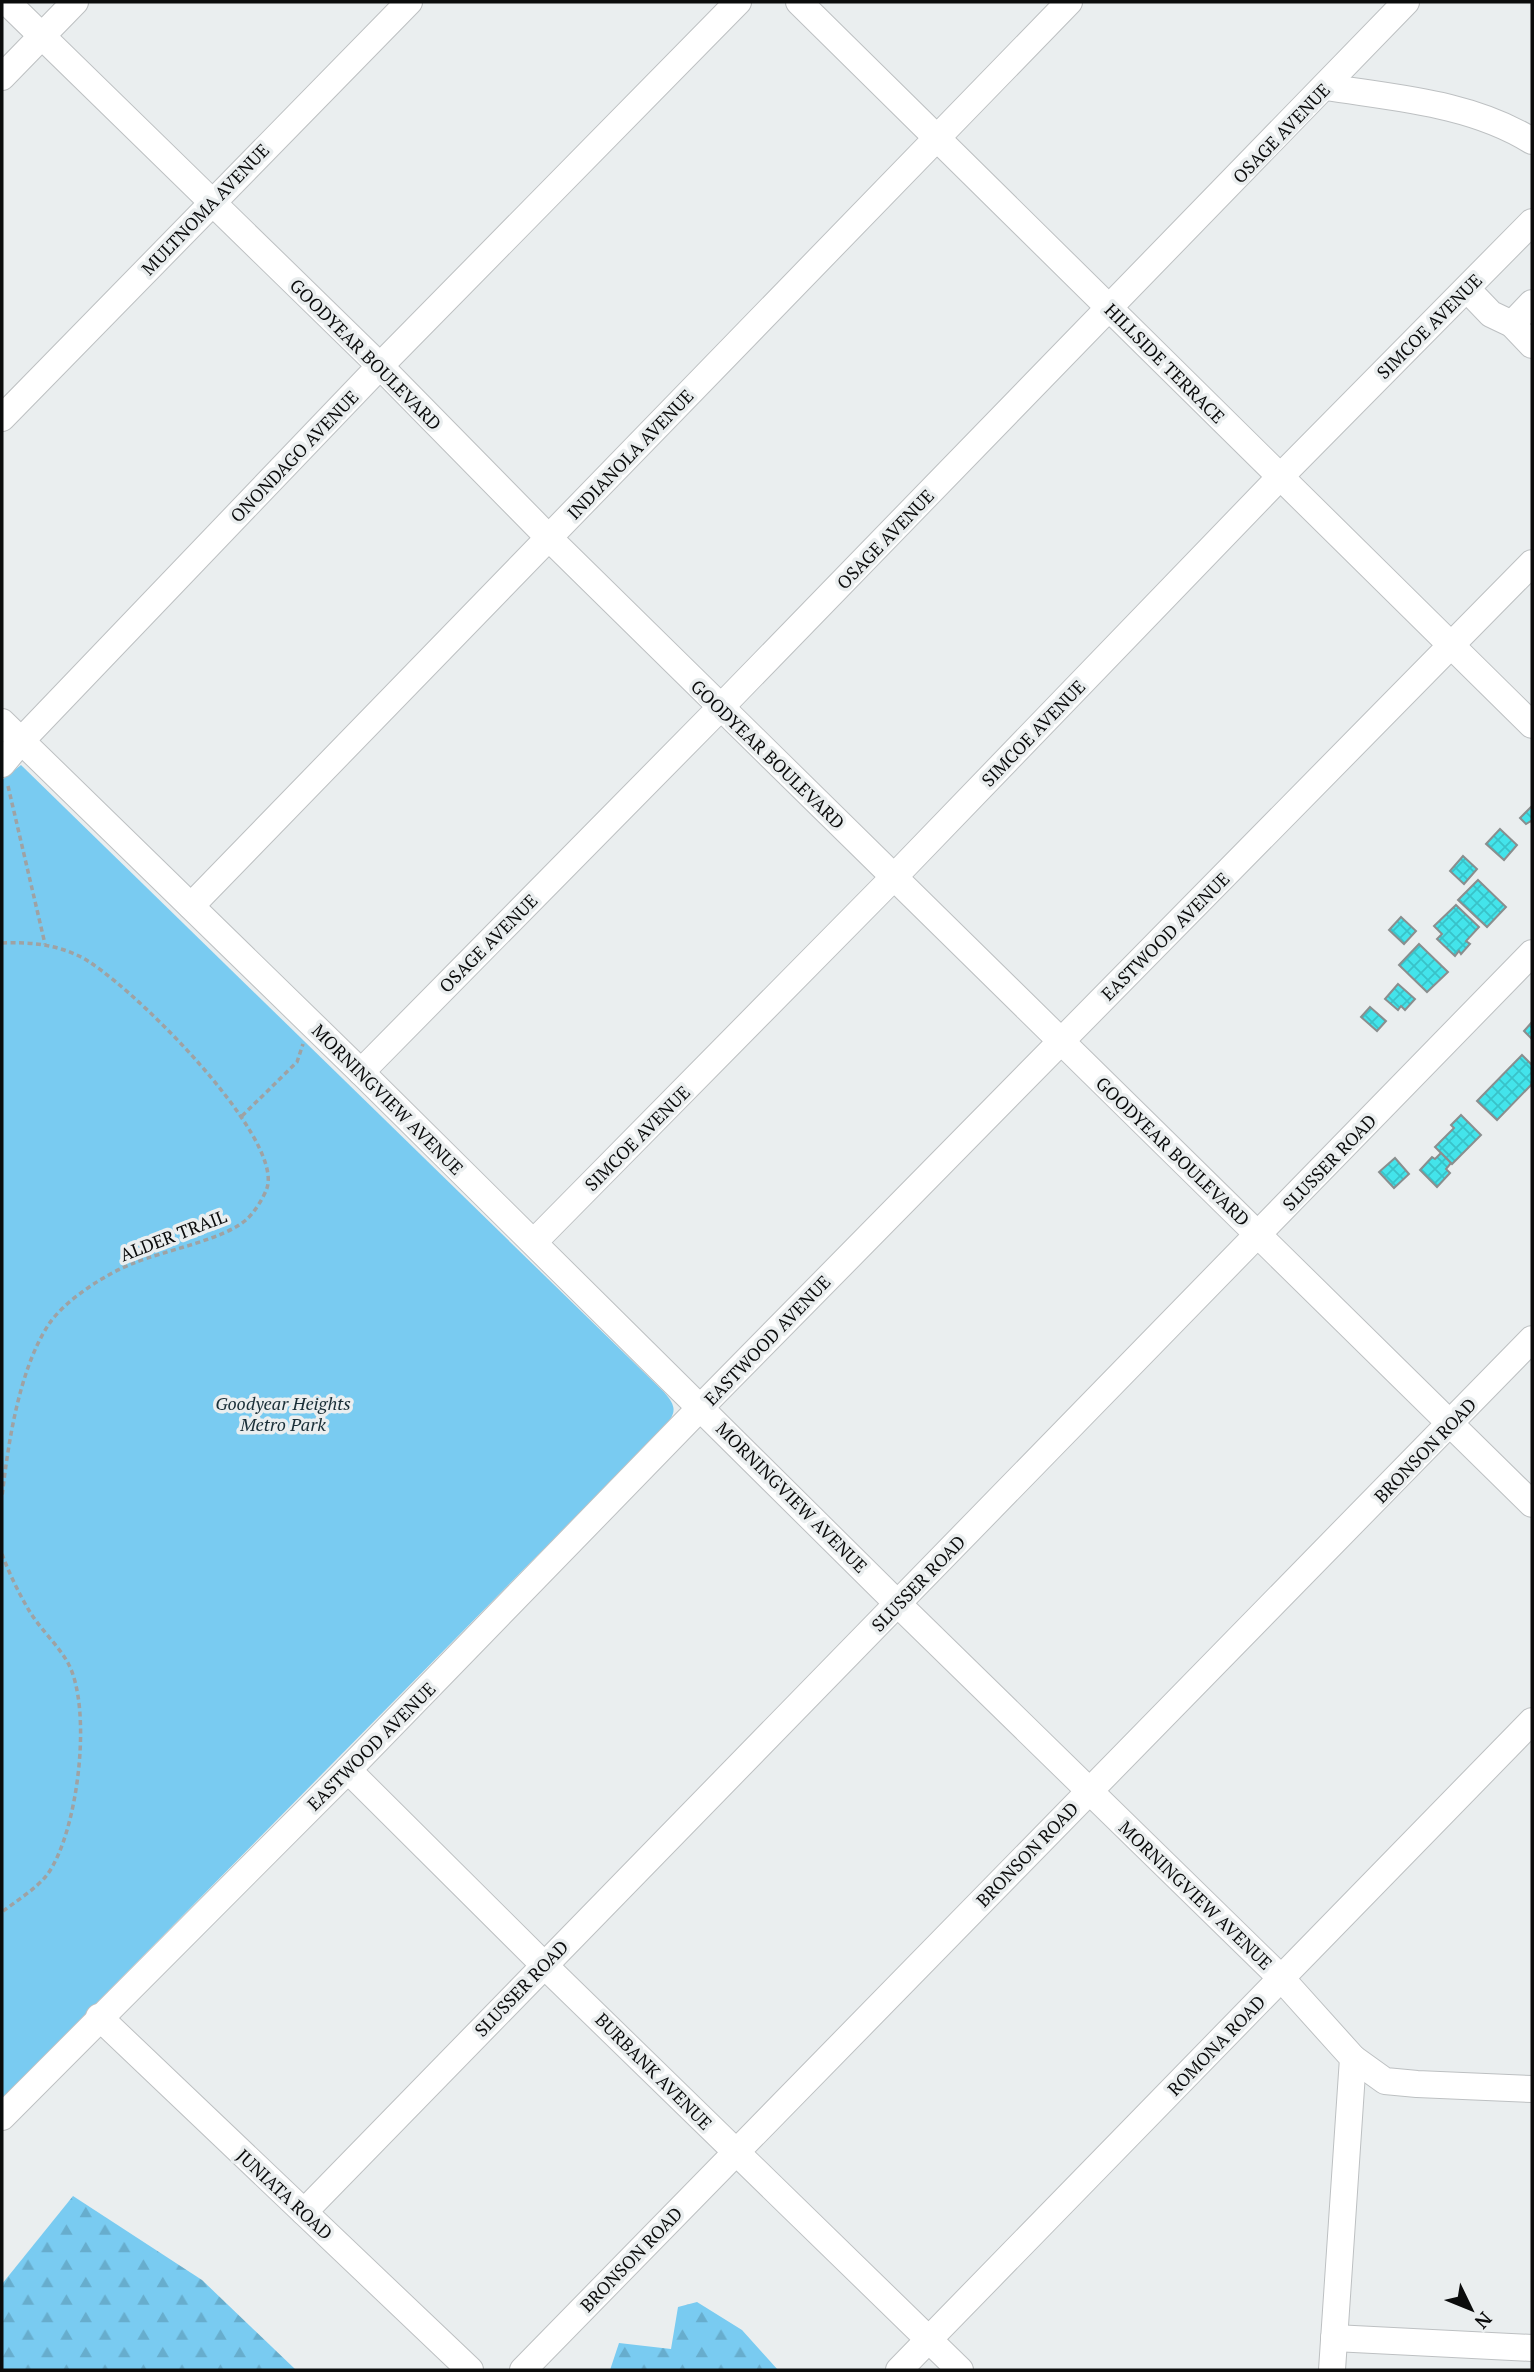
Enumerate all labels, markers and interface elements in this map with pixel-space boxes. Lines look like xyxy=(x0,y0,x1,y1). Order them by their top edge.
street label: OSAGE AVENUE xyxy=(1227,78,1335,188)
street label: MULTNOMA AVENUE xyxy=(136,138,274,280)
street label: SIMCOE AVENUE xyxy=(1371,268,1487,384)
street label: GOODYEAR BOULEVARD xyxy=(285,273,447,435)
street label: HILLSIDE TERRACE xyxy=(1100,298,1230,428)
street label: INDIANOLA AVENUE xyxy=(562,384,698,524)
street label: ONONDAGO AVENUE xyxy=(225,385,363,527)
street label: OSAGE AVENUE xyxy=(831,484,939,594)
street label: GOODYEAR BOULEVARD xyxy=(686,674,850,834)
street label: SIMCOE AVENUE xyxy=(976,674,1090,792)
street label: EASTWOOD AVENUE xyxy=(1096,867,1234,1005)
street label: OSAGE AVENUE xyxy=(433,888,543,998)
street label: MORNINGVIEW AVENUE xyxy=(307,1018,469,1180)
street label: GOODYEAR BOULEVARD xyxy=(1091,1071,1255,1231)
street label: SIMCOE AVENUE xyxy=(579,1080,695,1196)
street label: SLUSSER ROAD xyxy=(1277,1109,1381,1215)
street label: ALDER TRAIL xyxy=(116,1204,230,1266)
street label: EASTWOOD AVENUE xyxy=(699,1270,835,1410)
park label: Goodyear Heights Metro Park xyxy=(215,1391,351,1436)
street label: BRONSON ROAD xyxy=(1369,1392,1481,1508)
street label: MORNINGVIEW AVENUE xyxy=(711,1416,873,1578)
street label: SLUSSER ROAD xyxy=(866,1530,970,1636)
street label: EASTWOOD AVENUE xyxy=(302,1677,440,1815)
street label: BRONSON ROAD xyxy=(971,1796,1083,1912)
street label: MORNINGVIEW AVENUE xyxy=(1114,1815,1278,1975)
street label: SLUSSER ROAD xyxy=(469,1935,573,2041)
street label: ROMONA ROAD xyxy=(1162,1990,1270,2100)
street label: BURBANK AVENUE xyxy=(590,2007,718,2135)
street label: JUNIATA ROAD xyxy=(232,2143,338,2245)
street label: BRONSON ROAD xyxy=(575,2201,687,2317)
north arrow xyxy=(1436,2274,1506,2344)
text: N xyxy=(1469,2307,1498,2335)

